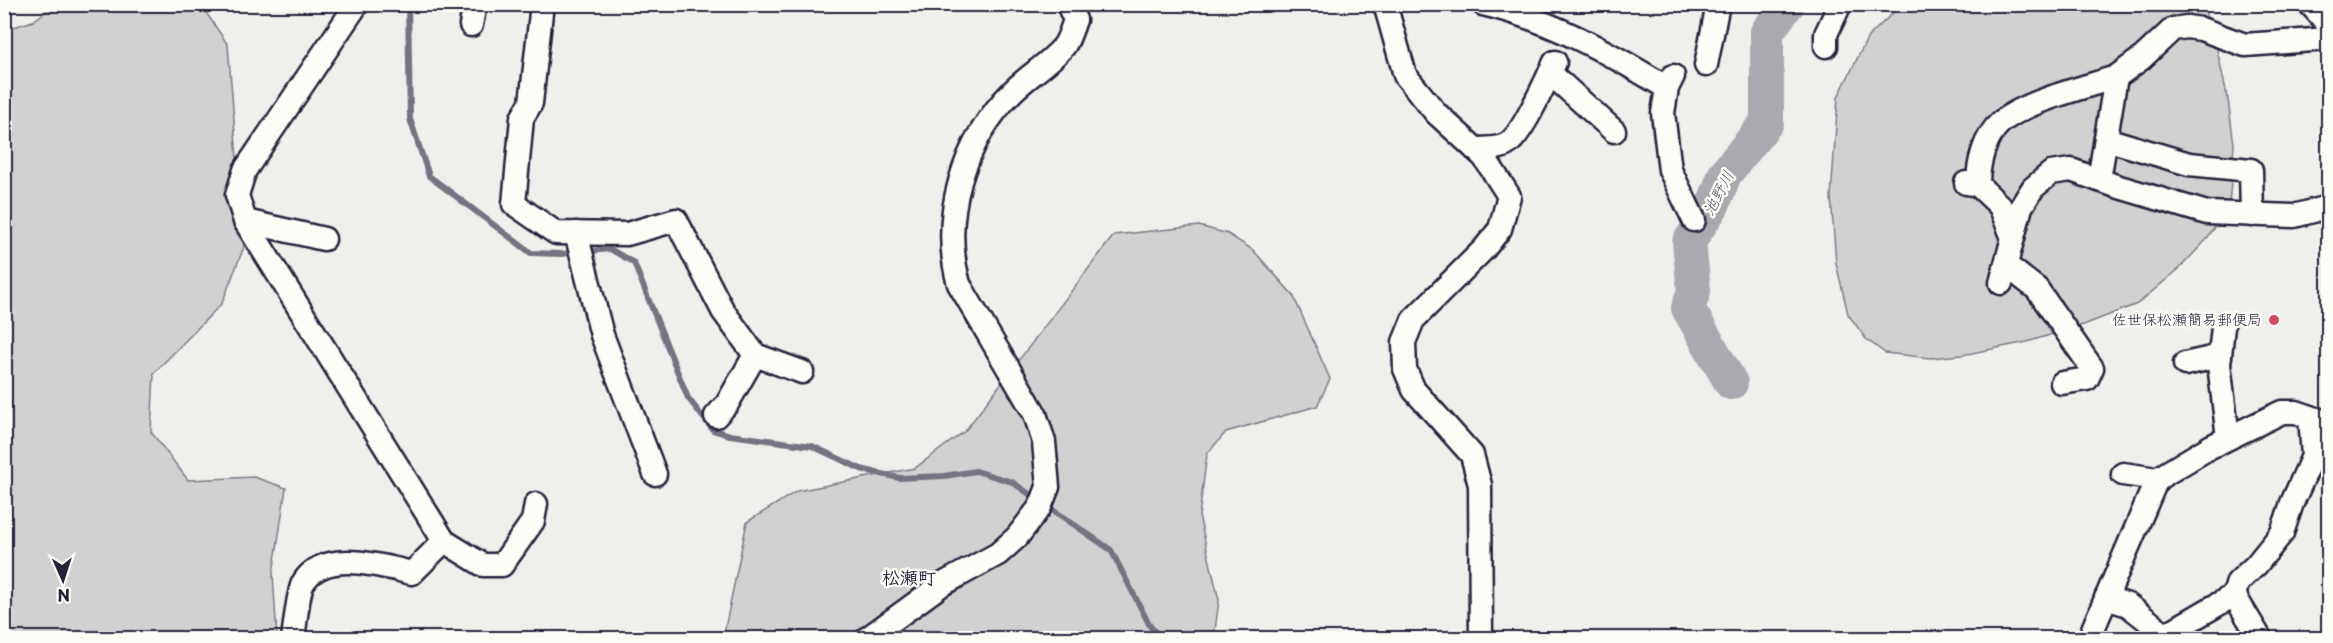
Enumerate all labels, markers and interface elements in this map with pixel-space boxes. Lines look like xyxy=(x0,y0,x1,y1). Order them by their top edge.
water label: 池野川 xyxy=(1695,166,1739,219)
place label: 佐世保松瀬簡易郵便局 xyxy=(2112,307,2262,330)
marker: 佐世保松瀬簡易郵便局 xyxy=(2267,313,2281,327)
north arrow xyxy=(33,550,93,610)
district label: 松瀬町 xyxy=(882,563,936,590)
text: N xyxy=(57,584,71,608)

